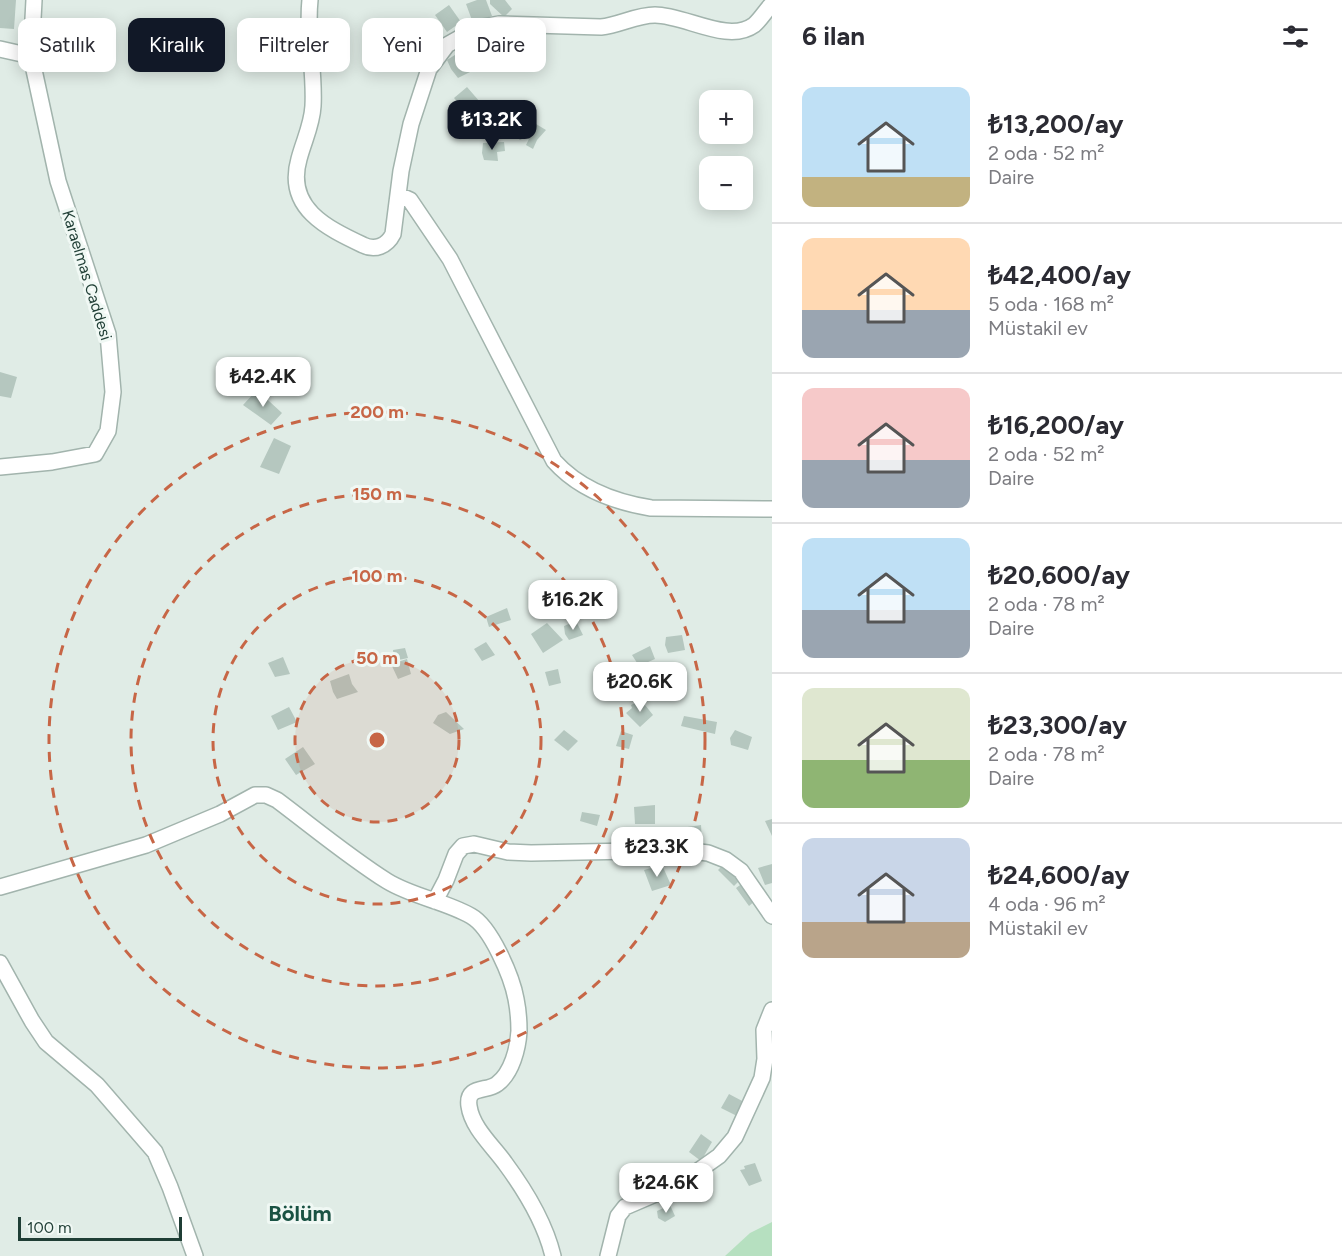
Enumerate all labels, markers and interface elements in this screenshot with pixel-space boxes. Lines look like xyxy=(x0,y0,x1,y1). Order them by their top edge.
chip: Satılık xyxy=(18,18,116,72)
chip: Kiralık xyxy=(128,18,225,72)
chip: Filtreler xyxy=(237,18,350,72)
chip: Yeni xyxy=(362,18,443,72)
chip: Daire xyxy=(455,18,546,72)
text: 6 ilan xyxy=(802,20,865,52)
icon: filters xyxy=(1279,20,1312,53)
map controls xyxy=(699,90,753,210)
button: + xyxy=(699,90,753,144)
pin: ₺13.2K xyxy=(443,100,541,151)
text: ₺13.2K xyxy=(462,107,522,131)
text: ₺13,200/ay xyxy=(988,108,1123,140)
icon: home xyxy=(850,111,922,183)
text: 2 oda · 52 m² xyxy=(988,141,1104,165)
button: − xyxy=(699,156,753,210)
text: Daire xyxy=(988,165,1034,189)
street label: Karaelmas Caddesi xyxy=(58,208,116,342)
text: ₺42,400/ay xyxy=(988,259,1131,291)
icon: home xyxy=(850,262,922,334)
text: 5 oda · 168 m² xyxy=(988,292,1114,316)
text: Müstakil ev xyxy=(988,316,1088,340)
pin: ₺42.4K xyxy=(214,357,312,408)
text: ₺42.4K xyxy=(230,364,296,388)
text: 200 m xyxy=(350,401,404,423)
text: ₺16,200/ay xyxy=(988,409,1124,441)
icon: home xyxy=(850,412,922,484)
text: 2 oda · 52 m² xyxy=(988,442,1104,466)
text: Daire xyxy=(988,466,1034,490)
text: 150 m xyxy=(352,483,402,505)
text: ₺20,600/ay xyxy=(988,559,1130,591)
icon: home xyxy=(850,562,922,634)
text: 100 m xyxy=(352,565,402,587)
pin: ₺16.2K xyxy=(524,580,622,631)
text: ₺16.2K xyxy=(542,587,604,611)
text: 2 oda · 78 m² xyxy=(988,592,1105,616)
text: Daire xyxy=(988,616,1034,640)
text: 50 m xyxy=(356,647,398,669)
pin: ₺20.6K xyxy=(591,662,689,713)
text: ₺20.6K xyxy=(607,669,673,693)
text: ₺23,300/ay xyxy=(988,709,1127,741)
icon: home xyxy=(850,712,922,784)
centre of rings xyxy=(367,730,387,750)
text: 2 oda · 78 m² xyxy=(988,742,1105,766)
text: Daire xyxy=(988,766,1034,790)
pin: ₺23.3K xyxy=(608,827,706,878)
text: ₺23.3K xyxy=(625,834,689,858)
text: ₺24,600/ay xyxy=(988,859,1130,891)
icon: home xyxy=(850,862,922,934)
text: 4 oda · 96 m² xyxy=(988,892,1106,916)
text: Müstakil ev xyxy=(988,916,1088,940)
pin: ₺24.6K xyxy=(617,1163,715,1214)
text: ₺24.6K xyxy=(633,1170,699,1194)
district label: Bölüm xyxy=(268,1200,332,1227)
scale bar xyxy=(18,1214,182,1242)
text: 100 m xyxy=(27,1218,72,1237)

